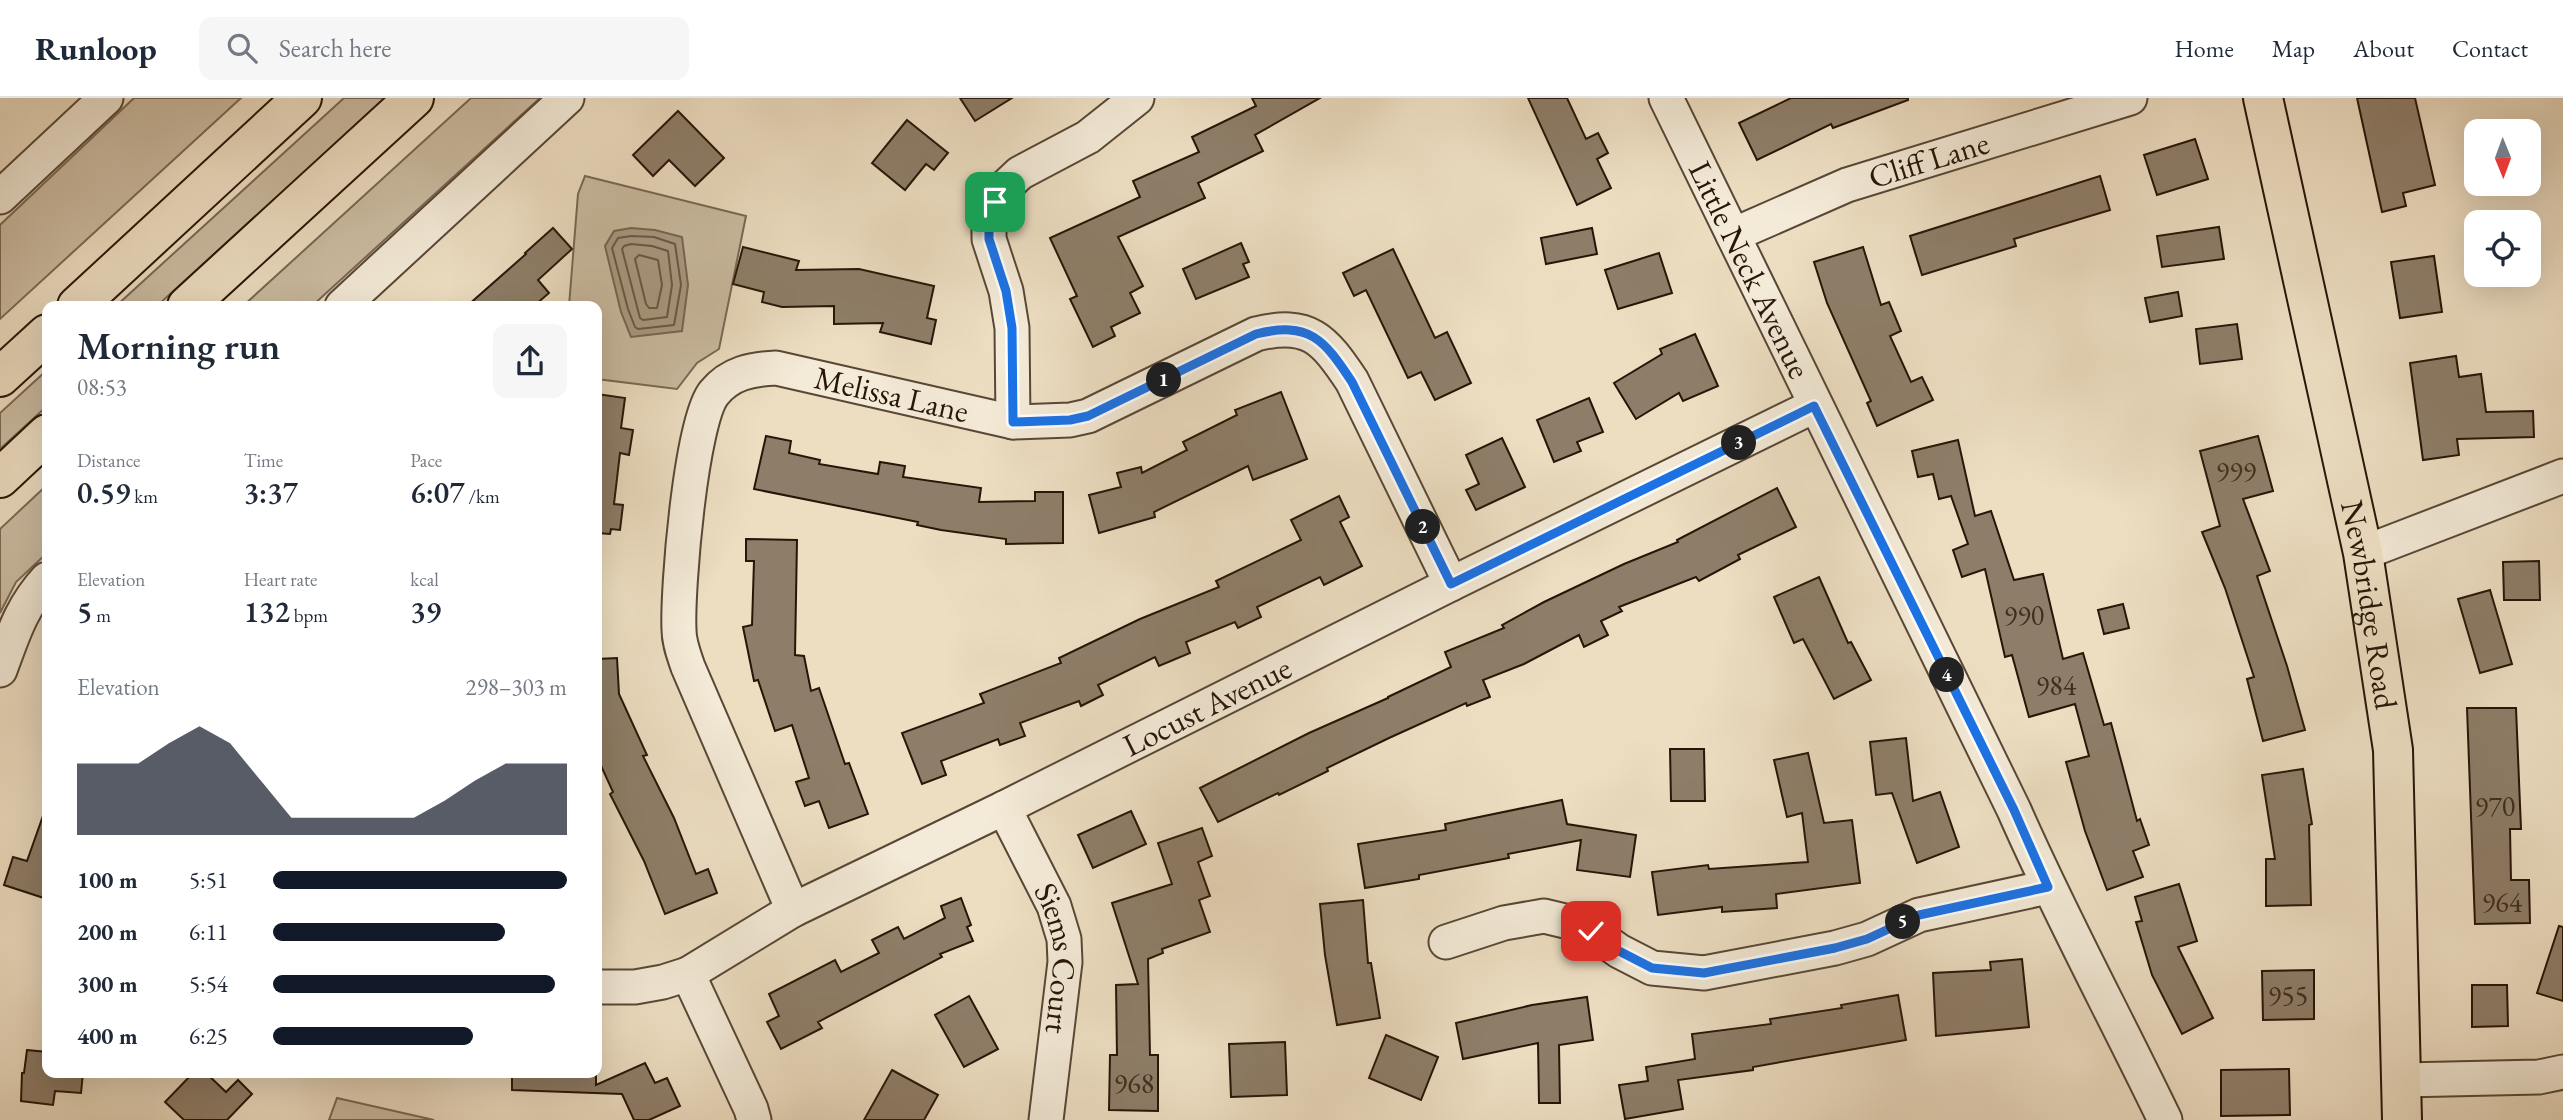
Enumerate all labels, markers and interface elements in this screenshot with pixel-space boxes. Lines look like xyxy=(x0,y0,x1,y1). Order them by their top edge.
search box xyxy=(199,17,689,80)
text: Runloop xyxy=(35,27,157,70)
icon: search xyxy=(223,29,261,67)
text: Search here xyxy=(279,31,391,65)
text: Home xyxy=(2174,33,2234,64)
text: Map xyxy=(2272,33,2315,64)
text: About xyxy=(2353,33,2414,64)
text: Contact xyxy=(2452,33,2528,64)
north arrow xyxy=(2464,119,2541,196)
map controls xyxy=(2464,119,2541,287)
street label: Cliff Lane xyxy=(1863,122,1994,198)
street label: Little Neck Avenue xyxy=(1679,154,1821,385)
pin xyxy=(965,172,1025,232)
icon: arrive xyxy=(976,183,1014,221)
button: locate xyxy=(2464,210,2541,287)
text: Morning run xyxy=(77,321,280,370)
button: share xyxy=(493,324,567,398)
street label: Melissa Lane xyxy=(810,356,973,432)
pin: 1 xyxy=(1146,362,1182,398)
text: 1 xyxy=(1158,367,1169,392)
text: 08:53 xyxy=(77,372,127,402)
pin: 3 xyxy=(1722,426,1756,460)
text: 3 xyxy=(1733,430,1744,455)
text: Distance xyxy=(77,448,140,473)
text: Time xyxy=(244,448,283,473)
text: Pace xyxy=(410,448,442,473)
house number: 999 xyxy=(2216,453,2256,489)
text: 0.59 xyxy=(77,473,130,512)
text: 3:37 xyxy=(244,473,298,512)
text: 6:07 xyxy=(410,473,465,512)
text: km xyxy=(130,484,158,509)
text: /km xyxy=(465,484,500,509)
street label: Newbridge Road xyxy=(2331,496,2408,713)
pin: 2 xyxy=(1406,510,1440,544)
text: 2 xyxy=(1417,514,1428,539)
text: Elevation xyxy=(77,567,145,592)
text: Heart rate xyxy=(244,567,317,592)
text: kcal xyxy=(410,567,439,592)
text: 5 xyxy=(77,592,92,631)
text: 132 xyxy=(244,592,290,631)
text: 39 xyxy=(410,592,441,631)
house number: 990 xyxy=(2004,597,2044,633)
text: m xyxy=(92,603,111,628)
text: bpm xyxy=(290,603,328,628)
street label: Locust Avenue xyxy=(1116,647,1298,766)
pin: 4 xyxy=(1930,658,1965,692)
text: 4 xyxy=(1941,662,1952,687)
house number: 984 xyxy=(2036,667,2077,703)
text: Elevation xyxy=(77,672,160,702)
text: 298–303 m xyxy=(466,672,567,702)
house number: 970 xyxy=(2475,788,2515,824)
text: 100 m xyxy=(77,865,138,895)
text: 5:51 xyxy=(189,865,228,895)
street label: Siems Court xyxy=(1025,875,1086,1036)
house number: 964 xyxy=(2482,884,2523,920)
pin xyxy=(1561,901,1621,961)
pin: 5 xyxy=(1885,904,1920,940)
text: 5 xyxy=(1897,909,1908,934)
icon: check xyxy=(1572,912,1610,950)
text: 200 m xyxy=(77,917,138,947)
text: 6:11 xyxy=(189,917,228,947)
text: 300 m xyxy=(77,969,138,999)
text: 5:54 xyxy=(189,969,228,999)
house number: 955 xyxy=(2268,977,2308,1013)
text: 400 m xyxy=(77,1021,138,1051)
text: 6:25 xyxy=(189,1021,228,1051)
house number: 968 xyxy=(1114,1065,1154,1101)

